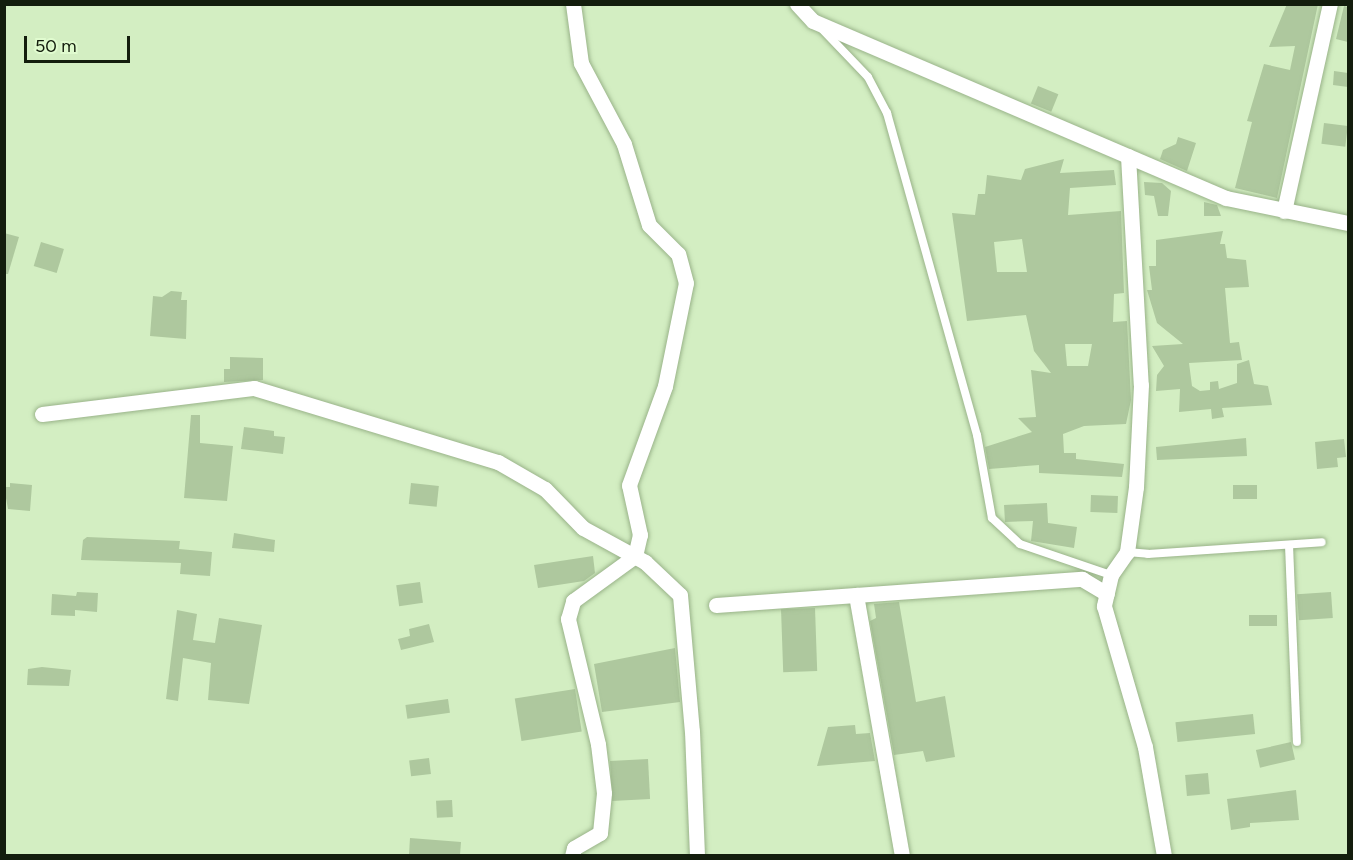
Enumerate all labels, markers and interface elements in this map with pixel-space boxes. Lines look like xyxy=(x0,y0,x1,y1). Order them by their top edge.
scale bar xyxy=(27,24,134,62)
text: 50 m xyxy=(35,35,77,57)

